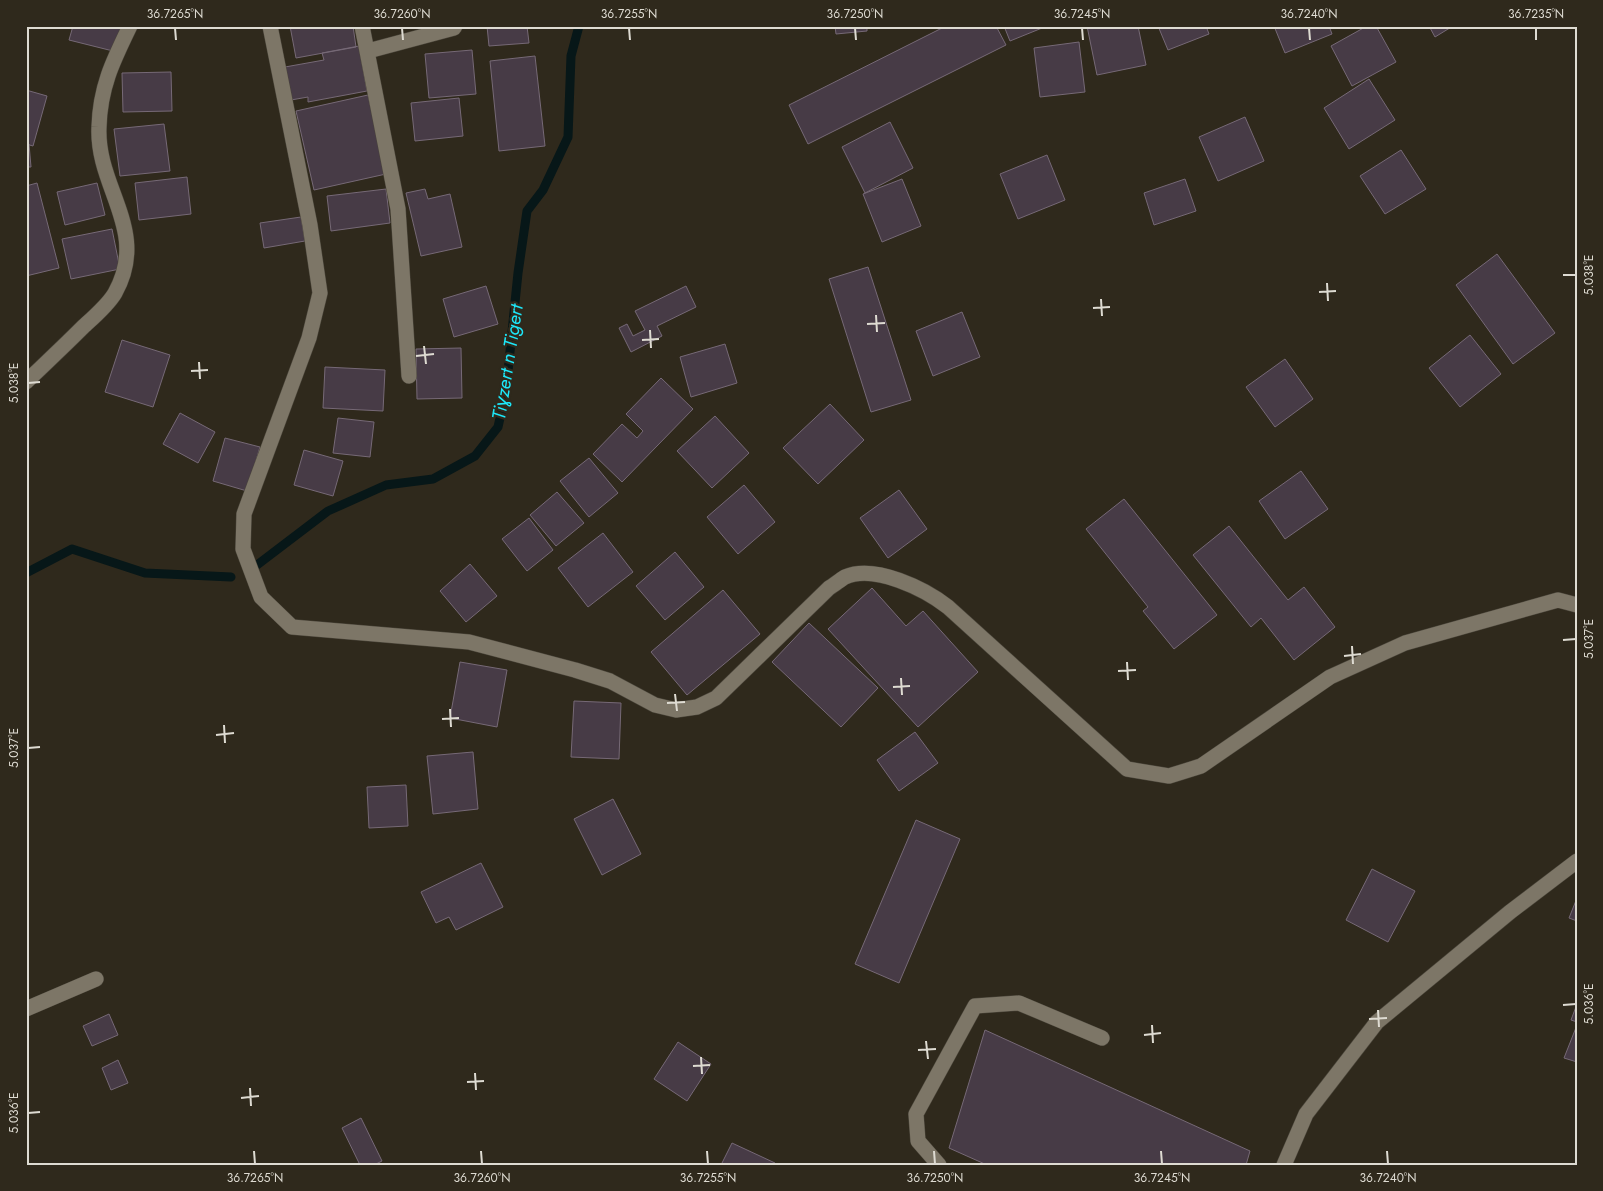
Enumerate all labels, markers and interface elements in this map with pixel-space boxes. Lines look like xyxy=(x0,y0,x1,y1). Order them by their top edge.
text: 36.7265°N xyxy=(147,5,203,23)
text: 36.7260°N xyxy=(374,5,430,23)
text: 36.7255°N xyxy=(601,5,657,23)
text: 36.7250°N xyxy=(827,5,883,23)
text: 36.7245°N xyxy=(1054,5,1110,23)
text: 36.7240°N xyxy=(1280,5,1338,23)
text: 36.7235°N xyxy=(1508,5,1564,23)
text: 5.038°E xyxy=(1580,255,1598,295)
water label: Tiɣzert n Tigert xyxy=(485,301,530,422)
text: 5.038°E xyxy=(5,363,23,403)
text: 5.037°E xyxy=(1580,619,1598,659)
text: 5.037°E xyxy=(5,728,23,768)
text: 5.036°E xyxy=(1580,984,1598,1024)
text: 5.036°E xyxy=(5,1093,23,1133)
text: 36.7265°N xyxy=(227,1169,283,1187)
text: 36.7260°N xyxy=(454,1169,510,1187)
text: 36.7255°N xyxy=(680,1169,736,1187)
text: 36.7250°N xyxy=(907,1169,963,1187)
text: 36.7245°N xyxy=(1134,1169,1190,1187)
text: 36.7240°N xyxy=(1359,1169,1417,1187)

